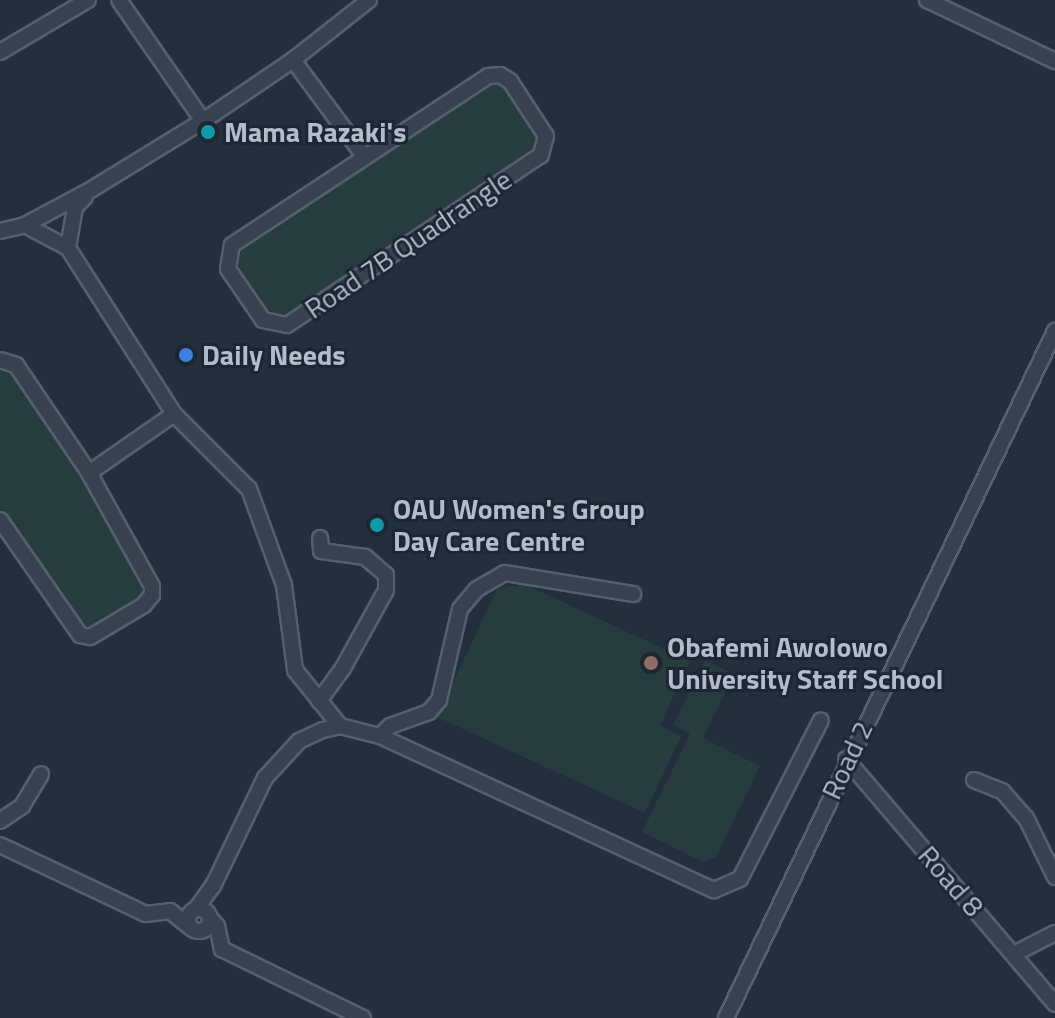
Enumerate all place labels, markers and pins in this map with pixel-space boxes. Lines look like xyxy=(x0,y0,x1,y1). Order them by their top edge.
place label: Mama Razaki's xyxy=(224,115,406,149)
marker: Mama Razaki's xyxy=(199,123,217,141)
place label: Daily Needs xyxy=(202,338,345,372)
marker: Daily Needs xyxy=(177,346,195,364)
place label: OAU Women's Group Day Care Centre xyxy=(393,492,645,558)
marker: OAU Women's Group Day Care Centre xyxy=(368,516,386,534)
place label: Obafemi Awolowo University Staff School xyxy=(667,630,943,696)
marker: Obafemi Awolowo University Staff School xyxy=(642,654,660,672)

